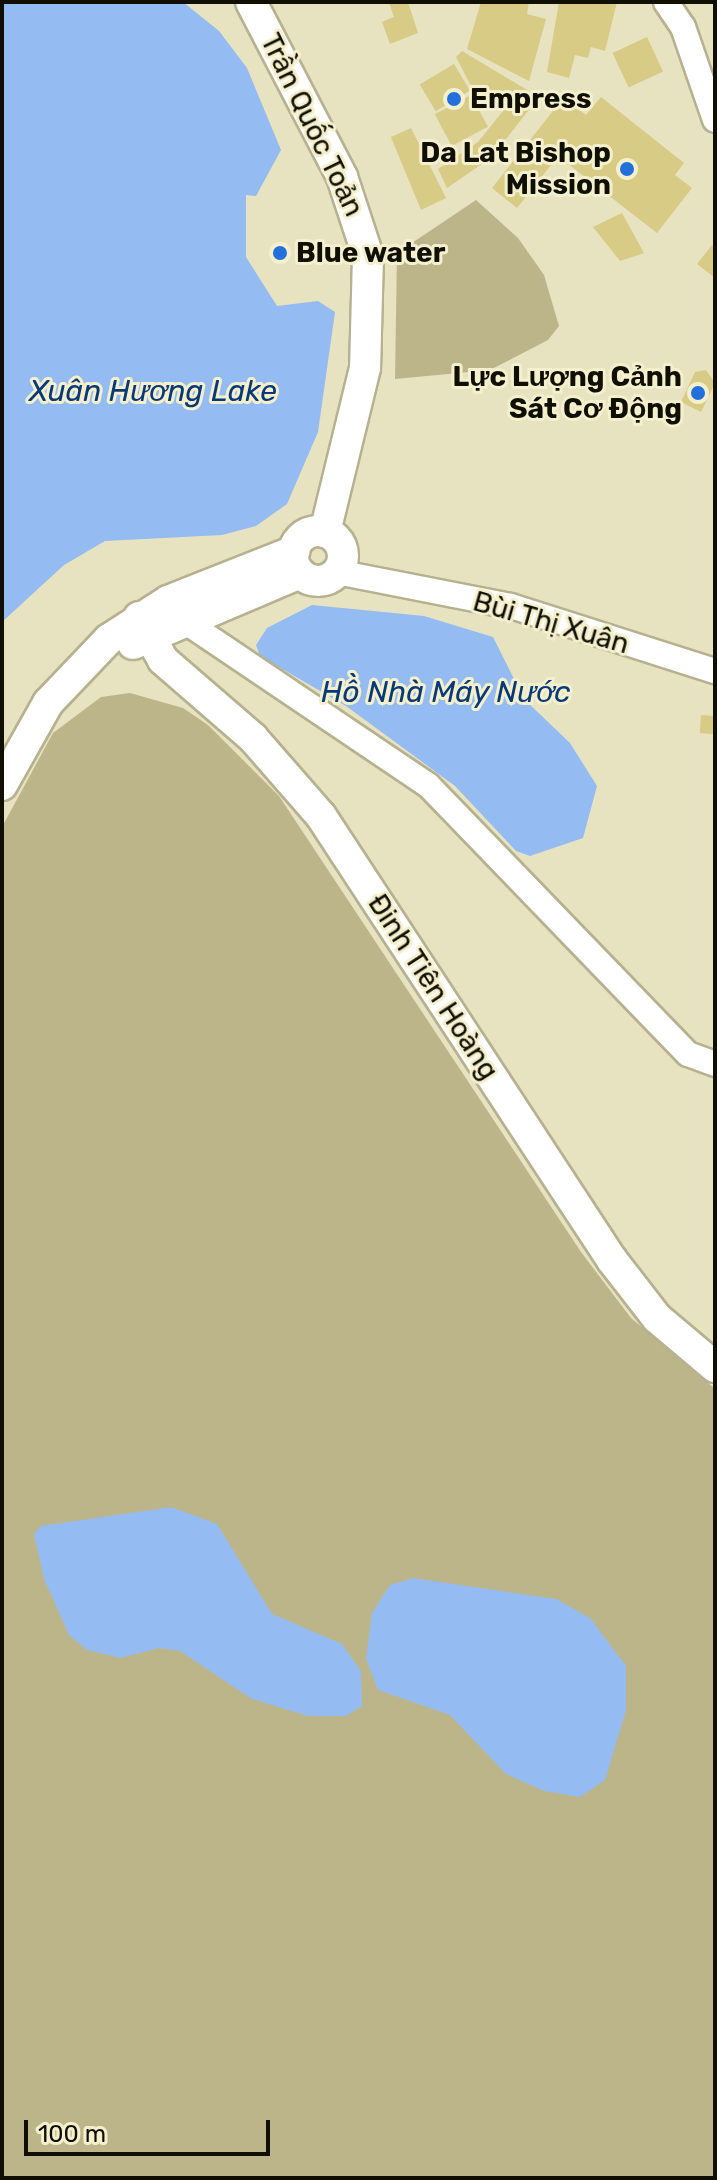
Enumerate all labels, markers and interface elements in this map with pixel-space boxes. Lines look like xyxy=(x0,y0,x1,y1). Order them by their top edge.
street label: Trần Quốc Toản xyxy=(253,28,371,222)
place label: Empress xyxy=(470,82,591,116)
marker: Empress xyxy=(445,90,463,108)
place label: Da Lat Bishop Mission xyxy=(420,136,611,202)
marker: Da Lat Bishop Mission xyxy=(618,160,636,178)
place label: Blue water xyxy=(296,236,446,270)
marker: Blue water xyxy=(271,244,289,262)
place label: Lực Lượng Cảnh Sát Cơ Động xyxy=(452,360,682,426)
water label: Xuân Hương Lake xyxy=(29,373,277,409)
marker: Lực Lượng Cảnh Sát Cơ Động xyxy=(689,384,707,402)
street label: Bùi Thị Xuân xyxy=(469,585,633,661)
water label: Hồ Nhà Máy Nước xyxy=(321,674,571,710)
street label: Đinh Tiên Hoàng xyxy=(360,888,506,1086)
scale bar xyxy=(28,2104,274,2154)
text: 100 m xyxy=(38,2120,106,2148)

